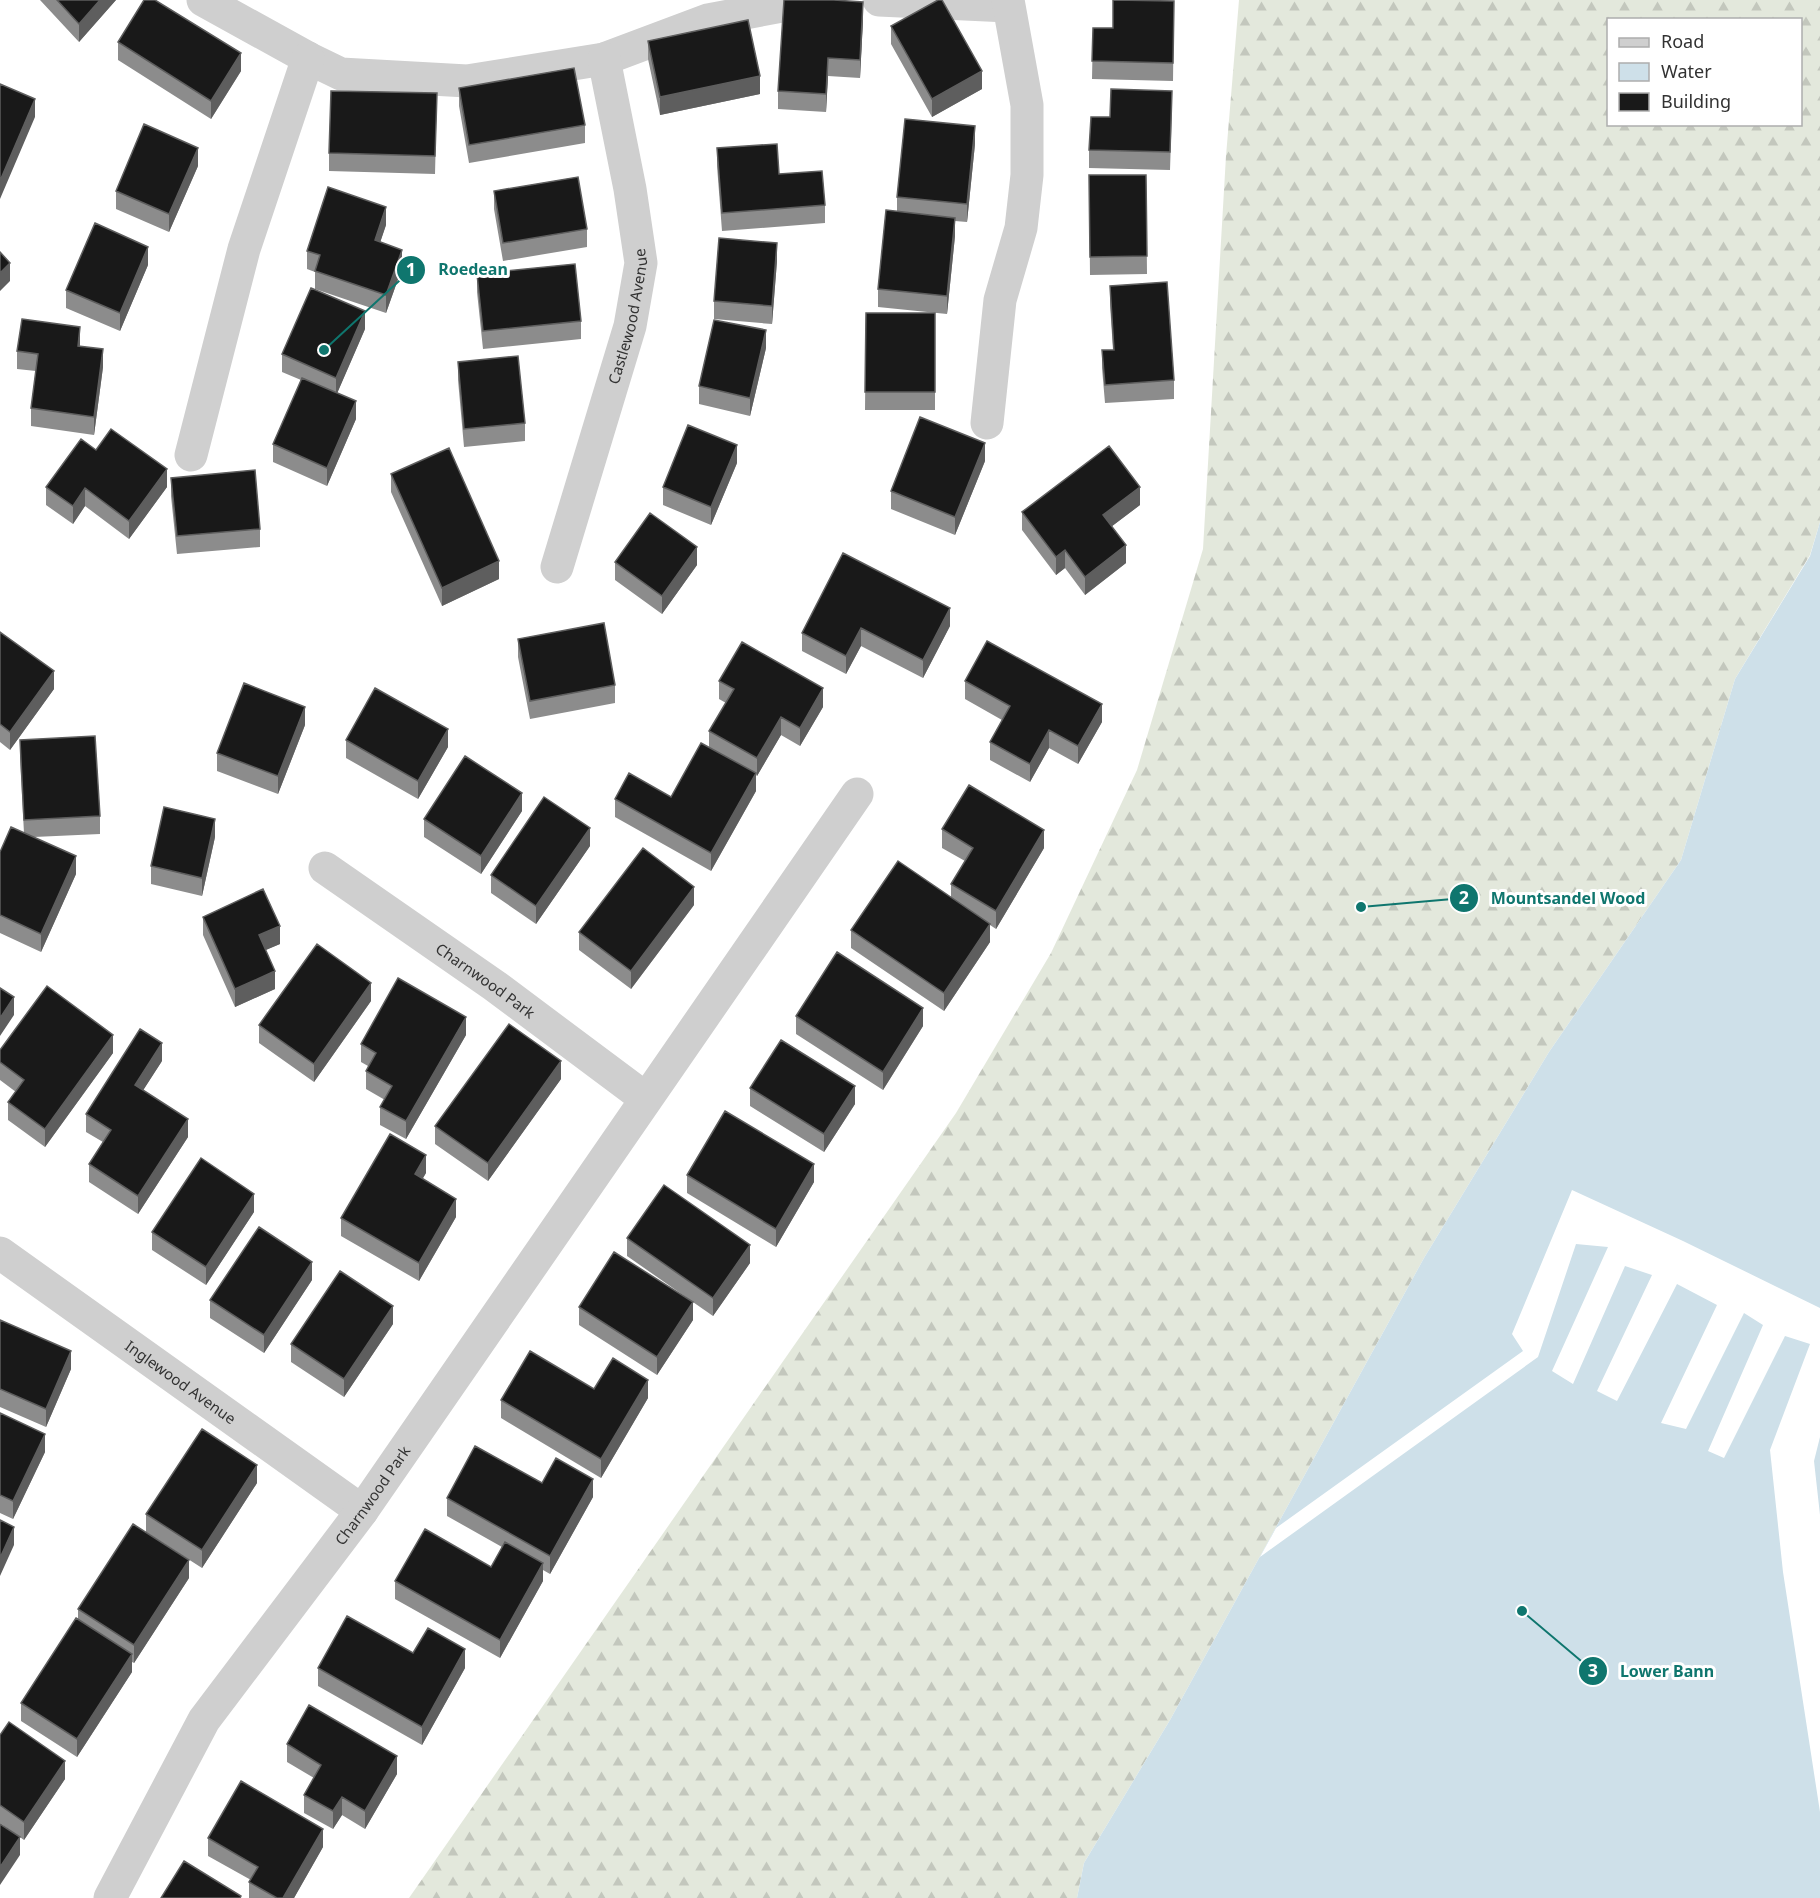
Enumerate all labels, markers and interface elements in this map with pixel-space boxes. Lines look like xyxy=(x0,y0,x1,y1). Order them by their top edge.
legend xyxy=(1607,18,1802,126)
text: Road xyxy=(1661,29,1704,53)
text: Water xyxy=(1661,59,1712,83)
text: Building xyxy=(1661,89,1731,113)
street label: Castlewood Avenue xyxy=(603,247,651,386)
callout: Roedean xyxy=(396,253,520,287)
text: 1 xyxy=(406,257,416,281)
text: Roedean xyxy=(438,258,508,280)
callout: Mountsandel Wood xyxy=(1449,881,1658,915)
text: 2 xyxy=(1459,885,1469,909)
text: Mountsandel Wood xyxy=(1491,887,1645,909)
street label: Charnwood Park xyxy=(432,938,539,1023)
street label: Inglewood Avenue xyxy=(121,1336,240,1428)
street label: Charnwood Park xyxy=(330,1442,414,1549)
callout: Lower Bann xyxy=(1578,1654,1727,1688)
text: 3 xyxy=(1588,1658,1598,1682)
text: Lower Bann xyxy=(1620,1660,1714,1682)

